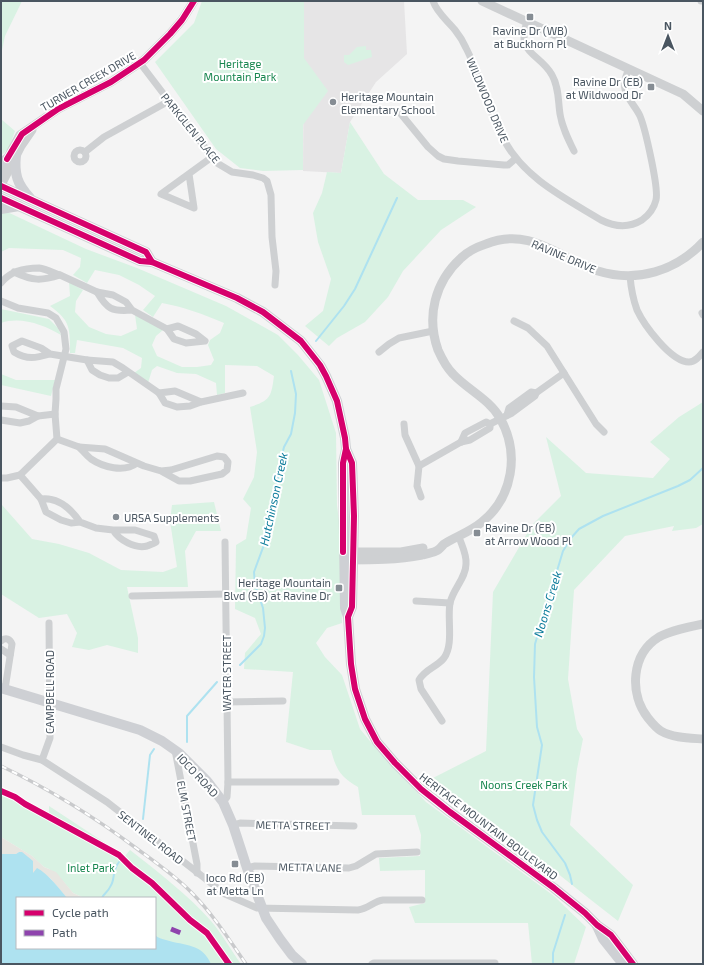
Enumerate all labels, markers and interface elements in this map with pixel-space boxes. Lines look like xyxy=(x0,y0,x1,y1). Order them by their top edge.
marker: Ravine Dr (WB) at Buckhorn Pl xyxy=(525,12,535,22)
north arrow xyxy=(648,16,688,56)
text: N xyxy=(664,19,672,32)
place label: Ravine Dr (WB) at Buckhorn Pl xyxy=(493,24,567,50)
street label: TURNER CREEK DRIVE xyxy=(38,48,138,114)
street label: WILDWOOD DRIVE xyxy=(464,56,512,144)
park label: Heritage Mountain Park xyxy=(204,57,277,83)
place label: Ravine Dr (EB) at Wildwood Dr xyxy=(566,75,644,101)
marker: Ravine Dr (EB) at Wildwood Dr xyxy=(646,82,656,92)
street label: PARKGLEN PLACE xyxy=(159,90,223,166)
place label: Heritage Mountain Elementary School xyxy=(341,90,435,116)
marker: Heritage Mountain Elementary School xyxy=(328,97,338,107)
street label: RAVINE DRIVE xyxy=(530,237,598,275)
water label: Hutchinson Creek xyxy=(256,451,290,547)
place label: URSA Supplements xyxy=(124,511,220,524)
marker: URSA Supplements xyxy=(111,512,121,522)
place label: Ravine Dr (EB) at Arrow Wood Pl xyxy=(485,521,572,547)
marker: Ravine Dr (EB) at Arrow Wood Pl xyxy=(472,528,482,538)
water label: Noons Creek xyxy=(530,569,564,639)
place label: Heritage Mountain Blvd (SB) at Ravine Dr xyxy=(224,576,332,602)
marker: Heritage Mountain Blvd (SB) at Ravine Dr xyxy=(334,583,344,593)
street label: WATER STREET xyxy=(220,634,233,711)
street label: CAMPBELL ROAD xyxy=(43,650,56,734)
street label: IOCO ROAD xyxy=(175,751,221,799)
street label: HERITAGE MOUNTAIN BOULEVARD xyxy=(417,770,561,882)
park label: Noons Creek Park xyxy=(480,778,568,791)
street label: ELM STREET xyxy=(175,779,199,843)
street label: SENTINEL ROAD xyxy=(116,807,186,867)
street label: METTA STREET xyxy=(255,818,331,832)
marker: Ioco Rd (EB) at Metta Ln xyxy=(230,859,240,869)
street label: METTA LANE xyxy=(278,860,342,874)
park label: Inlet Park xyxy=(67,861,115,874)
place label: Ioco Rd (EB) at Metta Ln xyxy=(206,871,264,897)
legend xyxy=(16,897,156,949)
text: Cycle path xyxy=(52,905,109,919)
text: Path xyxy=(52,925,77,939)

